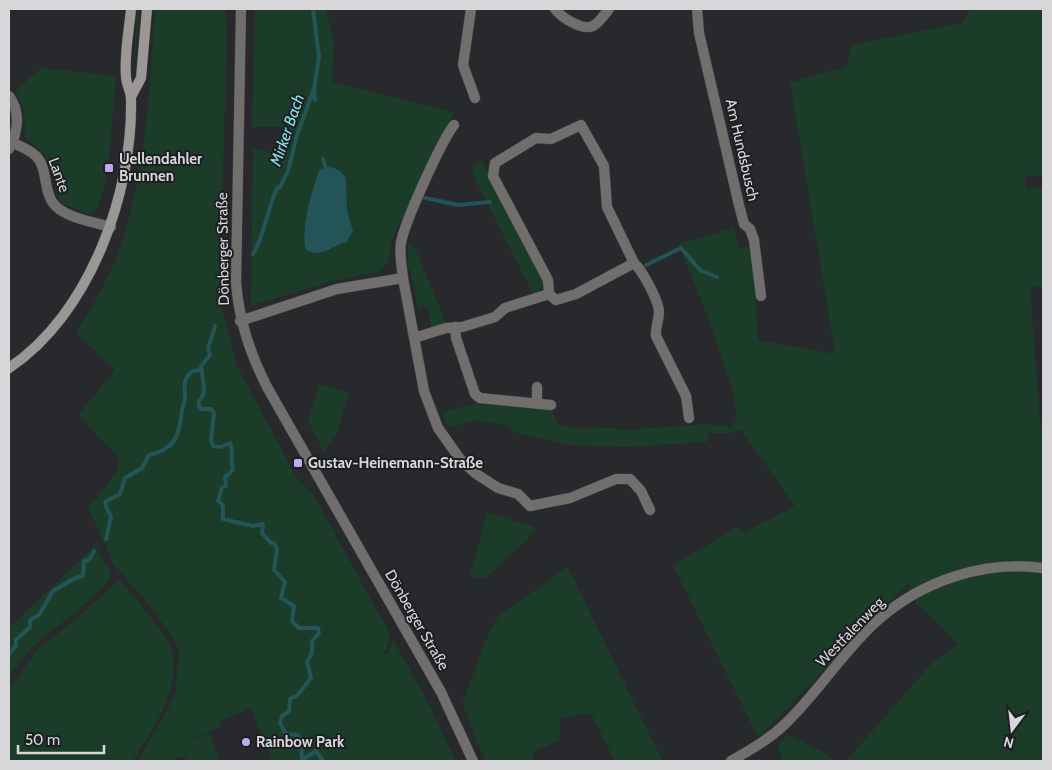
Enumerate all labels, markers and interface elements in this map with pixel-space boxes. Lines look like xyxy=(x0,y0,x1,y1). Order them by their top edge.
water label: Mirker Bach xyxy=(266,92,308,169)
street label: Am Hundsbusch xyxy=(721,97,763,203)
place label: Uellendahler Brunnen xyxy=(119,150,202,185)
street label: Lante xyxy=(44,155,74,195)
marker: Uellendahler Brunnen xyxy=(103,162,115,174)
street label: Dönberger Straße xyxy=(213,192,233,306)
place label: Gustav-Heinemann-Straße xyxy=(308,454,483,472)
marker: Gustav-Heinemann-Straße xyxy=(292,457,304,469)
street label: Dönberger Straße xyxy=(381,567,453,674)
street label: Westfalenweg xyxy=(812,593,888,671)
north arrow xyxy=(987,705,1037,755)
scale bar xyxy=(18,722,104,754)
text: 50 m xyxy=(25,731,60,749)
place label: Rainbow Park xyxy=(256,733,345,751)
text: N xyxy=(1002,733,1016,753)
marker: Rainbow Park xyxy=(240,736,252,748)

